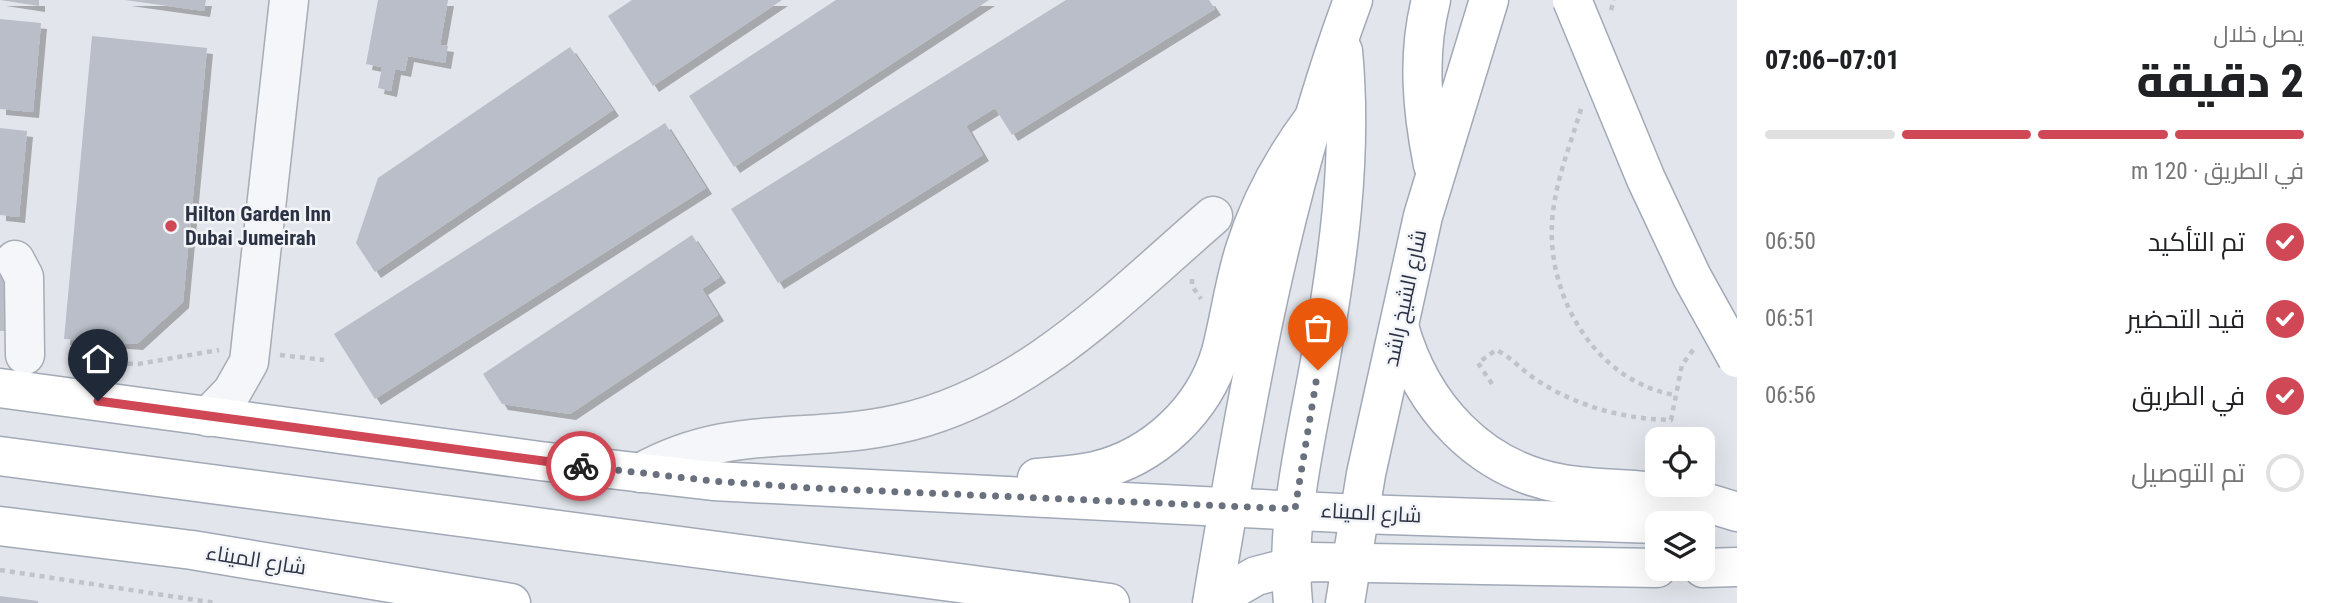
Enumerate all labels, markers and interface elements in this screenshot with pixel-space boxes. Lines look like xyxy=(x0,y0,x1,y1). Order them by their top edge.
text: يصل خلال xyxy=(2213,21,2304,48)
text: 07:01–07:06 xyxy=(1765,45,1899,75)
text: 2 دقيقة xyxy=(2136,54,2304,108)
text: في الطريق · 120 m xyxy=(2131,158,2304,185)
place label: Hilton Garden Inn Dubai Jumeirah xyxy=(185,202,331,250)
marker: Hilton Garden Inn Dubai Jumeirah xyxy=(163,218,179,234)
icon: check xyxy=(2266,223,2304,261)
text: تم التأكيد xyxy=(2148,227,2245,257)
street label: شارع الشيخ راشد xyxy=(1379,228,1433,369)
text: 06:50 xyxy=(1765,228,1816,255)
pin xyxy=(1288,298,1348,370)
icon: check xyxy=(2266,300,2304,338)
text: قيد التحضير xyxy=(2127,304,2245,334)
text: 06:51 xyxy=(1765,305,1816,332)
icon: bag xyxy=(1299,309,1337,347)
pin xyxy=(68,329,128,401)
icon: home xyxy=(79,340,117,378)
icon: check xyxy=(2266,377,2304,415)
text: في الطريق xyxy=(2132,381,2245,411)
text: 06:56 xyxy=(1765,382,1816,409)
map controls xyxy=(1645,427,1715,581)
button: locate xyxy=(1645,427,1715,497)
courier xyxy=(546,431,616,501)
icon: bike xyxy=(562,447,600,485)
text: تم التوصيل xyxy=(2131,458,2245,488)
street label: شارع الميناء xyxy=(1320,498,1422,530)
button: layers xyxy=(1645,511,1715,581)
street label: شارع الميناء xyxy=(204,540,308,582)

